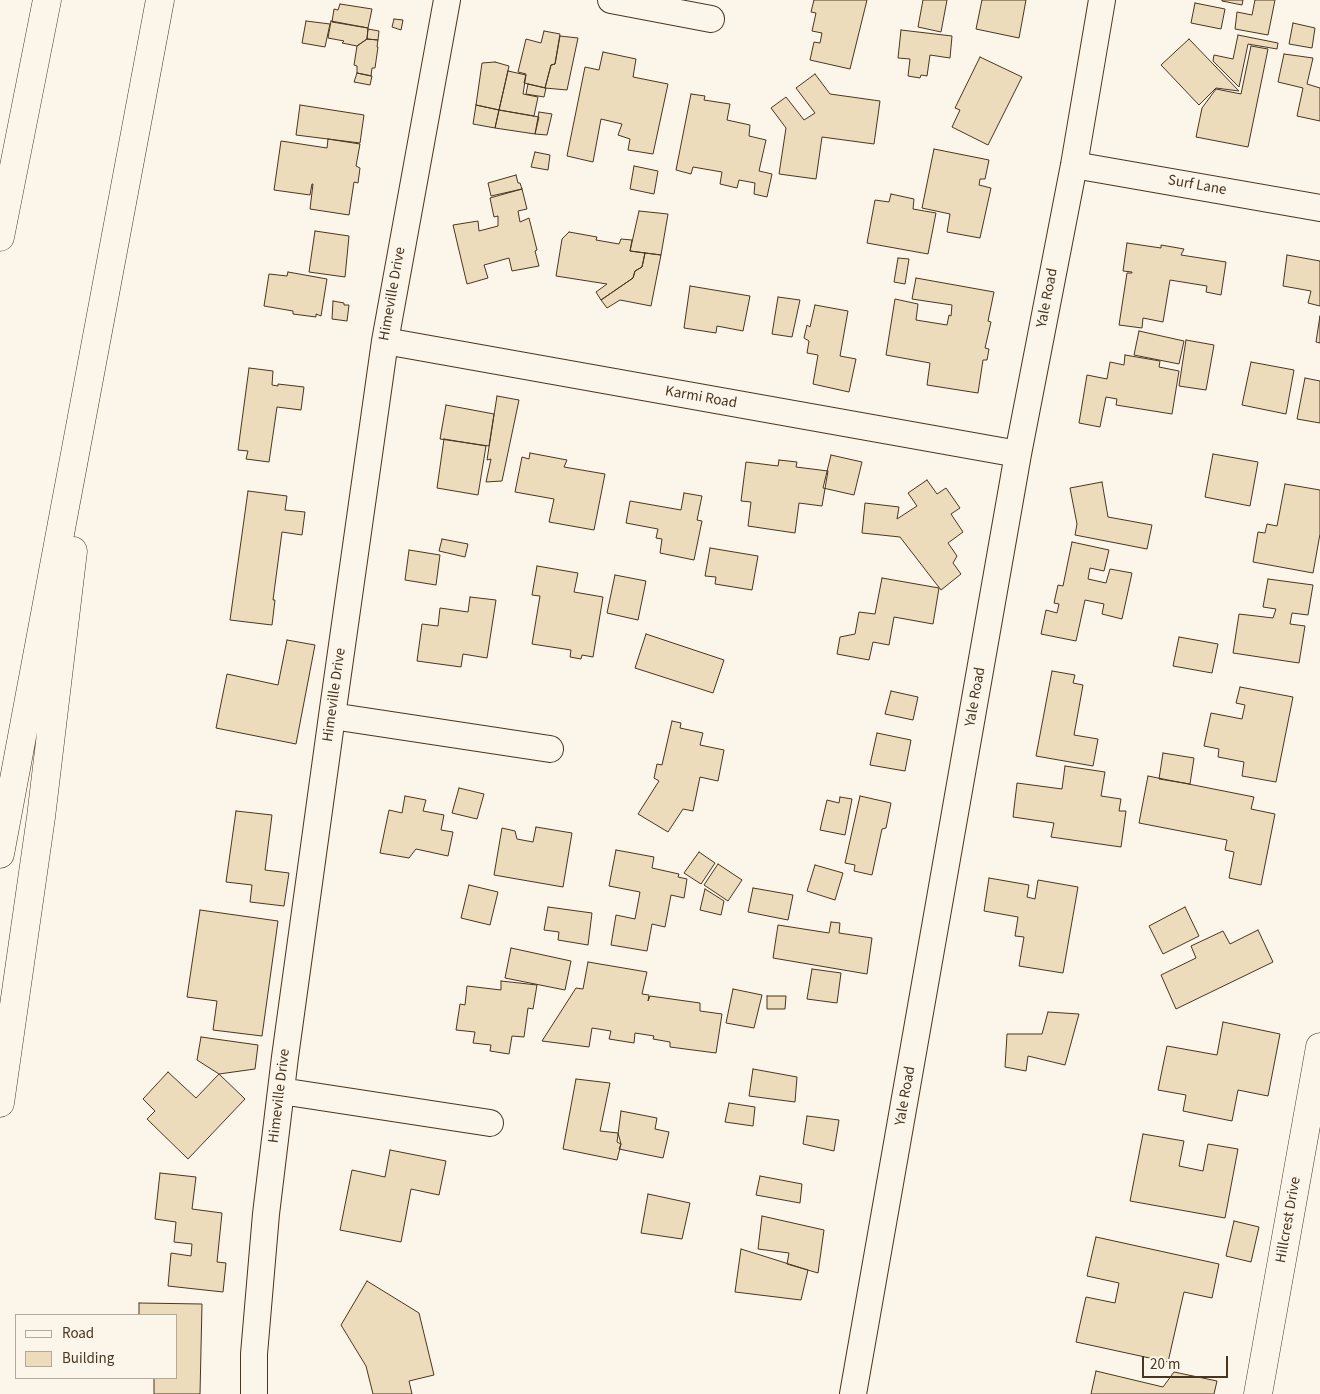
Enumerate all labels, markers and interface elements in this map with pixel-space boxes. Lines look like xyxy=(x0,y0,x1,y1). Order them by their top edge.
street label: Surf Lane xyxy=(1166,172,1228,200)
street label: Himeville Drive xyxy=(376,246,410,342)
street label: Yale Road xyxy=(1033,267,1063,329)
street label: Karmi Road xyxy=(664,383,738,413)
street label: Himeville Drive xyxy=(319,647,351,743)
street label: Yale Road xyxy=(962,666,990,728)
street label: Himeville Drive xyxy=(265,1048,295,1144)
street label: Yale Road xyxy=(892,1065,920,1127)
street label: Hillcrest Drive xyxy=(1273,1176,1305,1264)
legend xyxy=(15,1314,178,1379)
text: Road xyxy=(62,1323,94,1344)
scale bar xyxy=(1145,1346,1231,1378)
text: Building xyxy=(62,1348,114,1369)
text: 20 m xyxy=(1150,1354,1180,1375)

